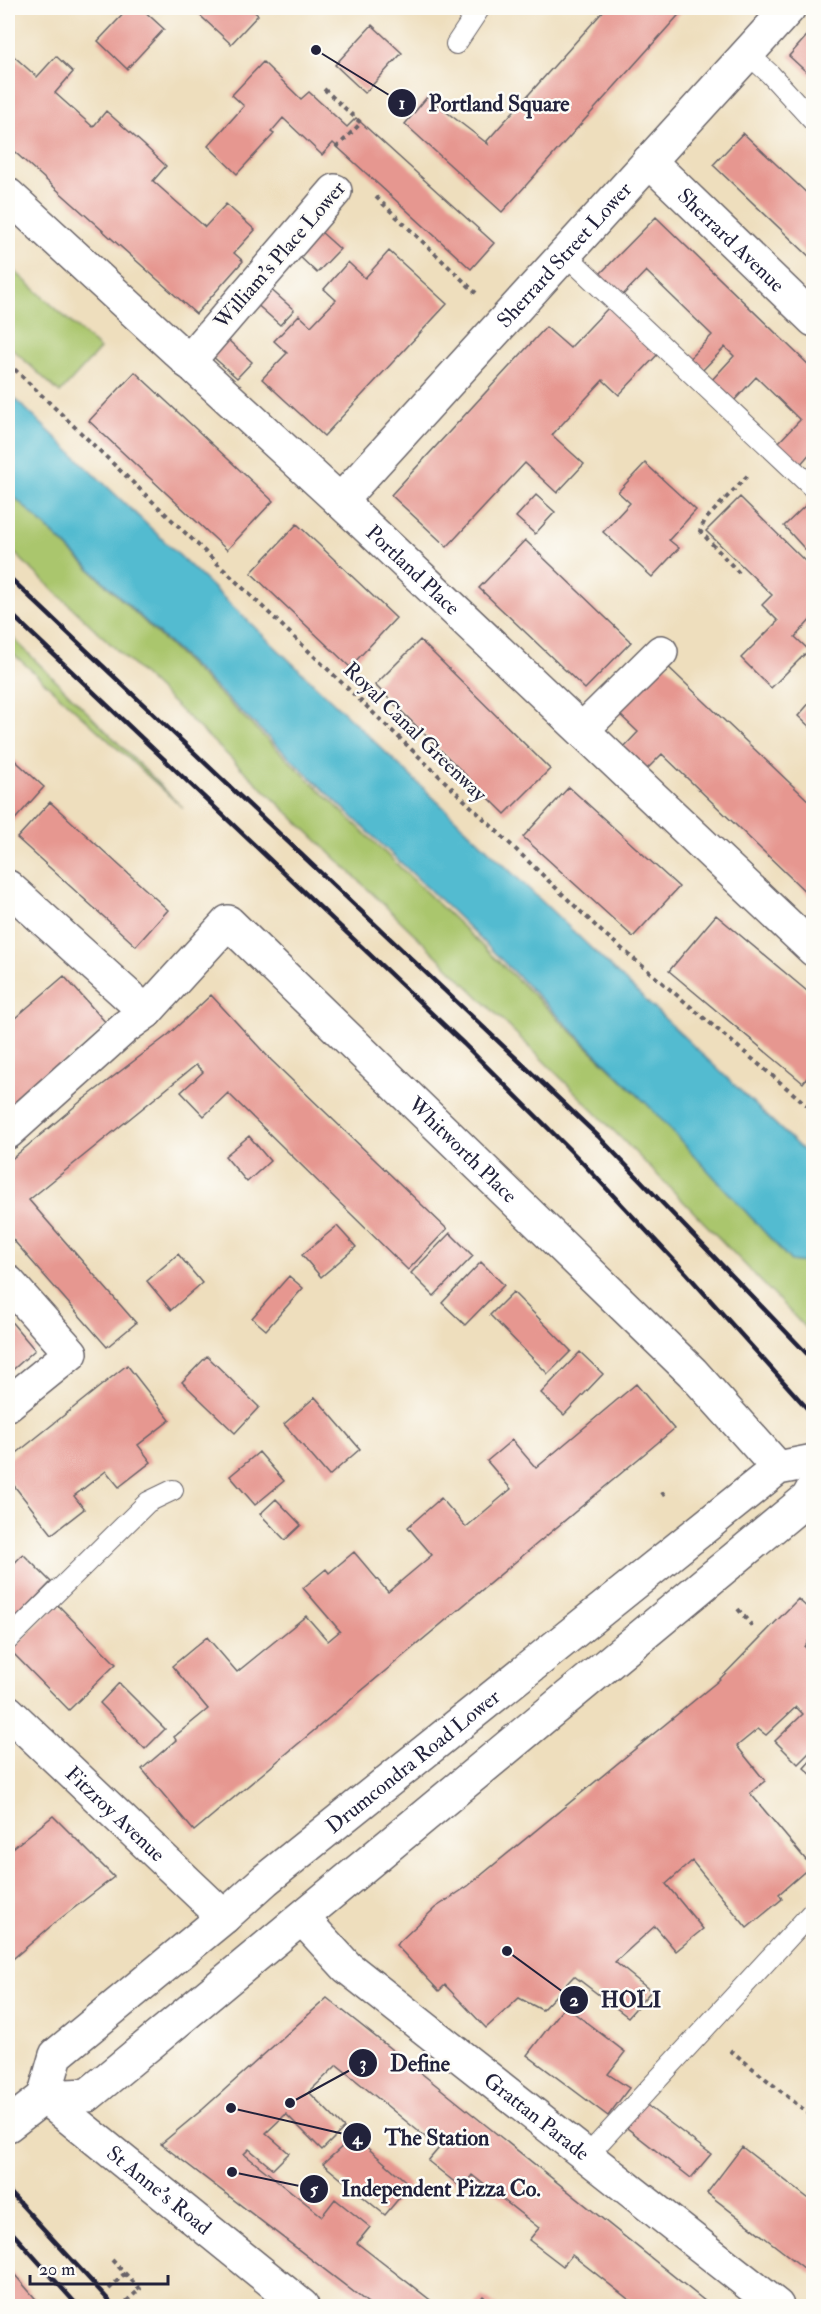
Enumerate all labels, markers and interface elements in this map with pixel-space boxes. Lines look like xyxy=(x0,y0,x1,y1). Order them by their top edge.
callout: Portland Square xyxy=(387,83,582,123)
text: Portland Square xyxy=(428,90,570,119)
text: 1 xyxy=(399,92,405,115)
street label: William's Place Lower xyxy=(208,175,352,335)
street label: Sherrard Street Lower xyxy=(491,176,638,333)
street label: Sherrard Avenue xyxy=(672,182,791,298)
street label: Portland Place xyxy=(360,519,466,621)
street label: Royal Canal Greenway xyxy=(337,656,493,808)
street label: Whitworth Place xyxy=(402,1090,523,1209)
street label: Drumcondra Road Lower xyxy=(320,1683,506,1839)
street label: Fitzroy Avenue xyxy=(60,1760,171,1868)
callout: HOLI xyxy=(559,1980,674,2020)
text: HOLI xyxy=(601,1986,661,2014)
text: 2 xyxy=(569,1989,579,2012)
callout: Define xyxy=(348,2043,462,2083)
text: Define xyxy=(390,2050,451,2078)
text: 3 xyxy=(360,2052,367,2075)
street label: Grattan Parade xyxy=(478,2066,595,2167)
callout: The Station xyxy=(342,2117,501,2157)
text: The Station xyxy=(384,2124,490,2152)
text: 4 xyxy=(351,2127,363,2150)
street label: St Anne's Road xyxy=(101,2140,217,2241)
callout: Independent Pizza Co. xyxy=(299,2169,552,2209)
text: Independent Pizza Co. xyxy=(341,2175,541,2204)
text: 5 xyxy=(310,2178,319,2201)
scale bar xyxy=(30,2248,168,2286)
text: 20 m xyxy=(39,2258,75,2281)

